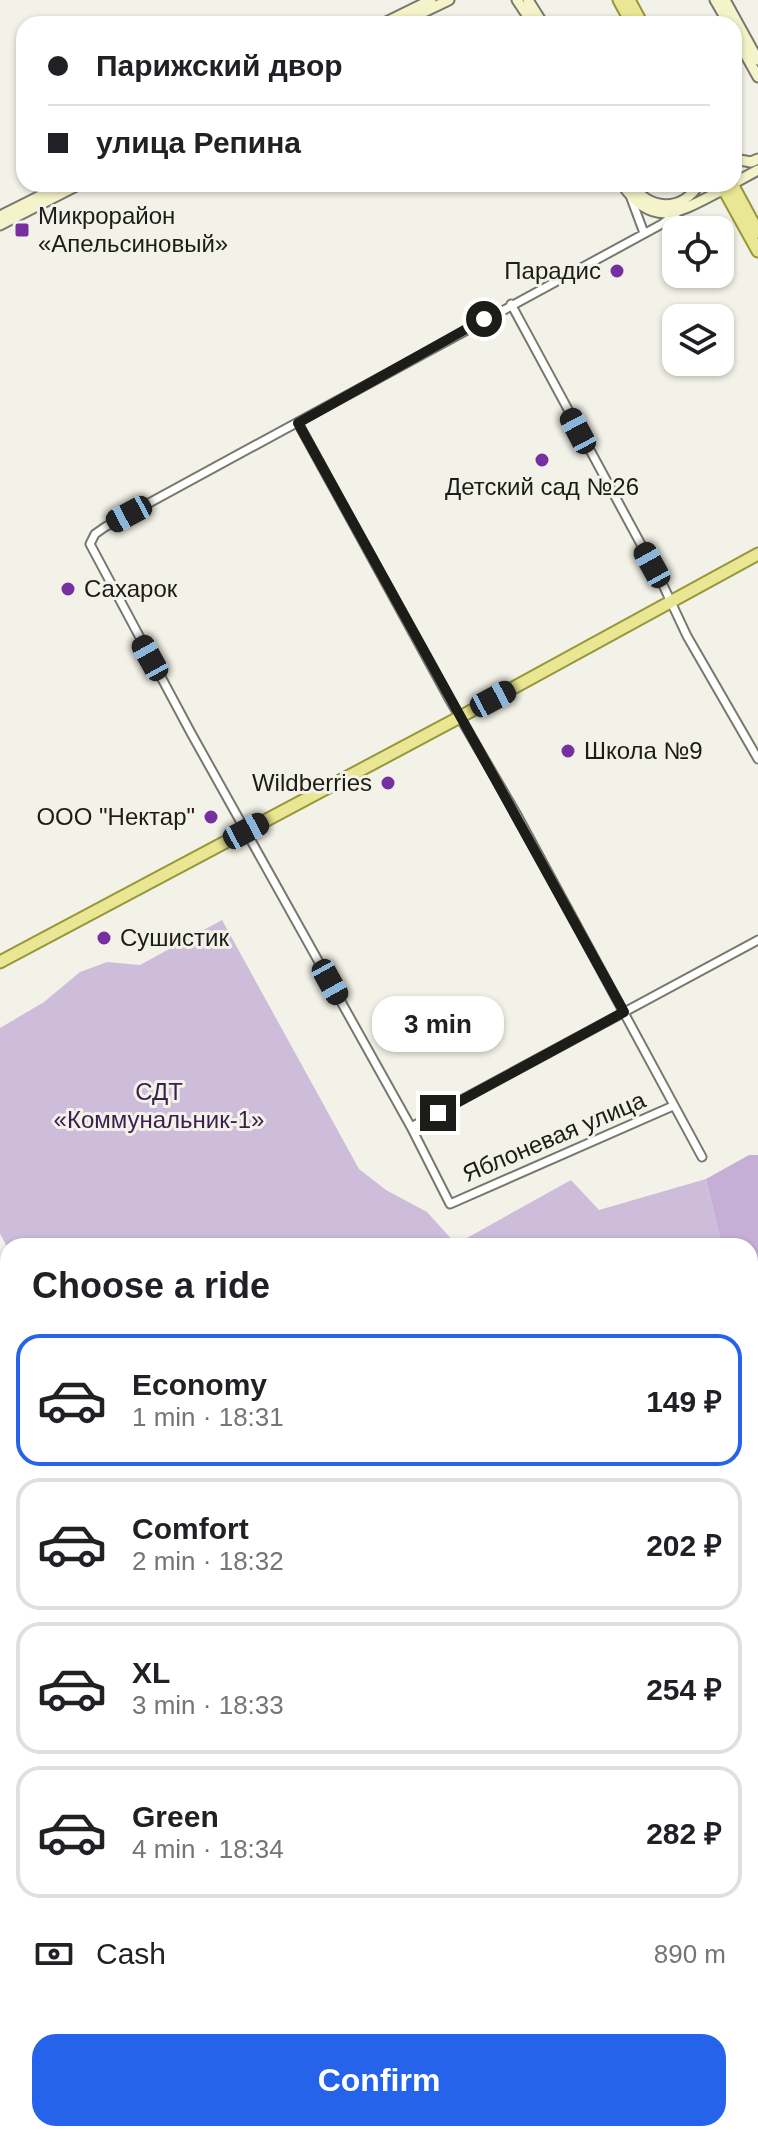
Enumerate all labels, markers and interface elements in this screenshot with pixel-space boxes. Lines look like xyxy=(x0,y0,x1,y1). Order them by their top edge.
text: Парижский двор xyxy=(96,49,343,82)
text: улица Репина xyxy=(96,126,301,159)
place label: Микрорайон «Апельсиновый» xyxy=(38,202,228,257)
map controls xyxy=(662,216,734,376)
button: locate xyxy=(662,216,734,288)
marker: Микрорайон «Апельсиновый» xyxy=(13,221,31,239)
place label: Парадис xyxy=(504,257,601,284)
marker: Парадис xyxy=(608,262,626,280)
route start xyxy=(466,301,502,337)
button: layers xyxy=(662,304,734,376)
car xyxy=(556,404,600,458)
marker: Детский сад №26 xyxy=(533,451,551,469)
place label: Детский сад №26 xyxy=(445,473,639,500)
car xyxy=(102,492,156,536)
car xyxy=(630,538,674,592)
place label: Сахарок xyxy=(84,575,178,602)
marker: Сахарок xyxy=(59,580,77,598)
car xyxy=(128,631,172,685)
car xyxy=(466,677,520,721)
place label: Школа №9 xyxy=(584,737,703,764)
marker: Школа №9 xyxy=(559,742,577,760)
place label: Wildberries xyxy=(252,769,372,796)
marker: Wildberries xyxy=(379,774,397,792)
place label: ООО "Нектар" xyxy=(36,803,195,830)
marker: ООО "Нектар" xyxy=(202,808,220,826)
car xyxy=(219,809,273,853)
place label: Сушистик xyxy=(120,924,229,951)
marker: Сушистик xyxy=(95,929,113,947)
car xyxy=(308,955,352,1009)
callout: 3 min xyxy=(372,997,504,1053)
text: 3 min xyxy=(404,1009,472,1039)
park label: СДТ «Коммунальник-1» xyxy=(54,1078,264,1133)
street label: Яблоневая улица xyxy=(458,1086,650,1187)
route end xyxy=(420,1095,456,1131)
text: Choose a ride xyxy=(32,1265,270,1306)
icon: car xyxy=(36,1364,108,1436)
text: Economy xyxy=(132,1368,267,1401)
text: 149 ₽ xyxy=(646,1385,722,1418)
text: 1 min · 18:31 xyxy=(132,1402,284,1432)
icon: car xyxy=(36,1508,108,1580)
text: Comfort xyxy=(132,1512,249,1545)
text: 202 ₽ xyxy=(646,1529,722,1562)
text: 2 min · 18:32 xyxy=(132,1546,284,1576)
icon: car xyxy=(36,1652,108,1724)
text: XL xyxy=(132,1656,170,1689)
text: 254 ₽ xyxy=(646,1673,722,1706)
text: 3 min · 18:33 xyxy=(132,1690,284,1720)
icon: car xyxy=(36,1796,108,1868)
text: Green xyxy=(132,1800,219,1833)
text: 282 ₽ xyxy=(646,1817,722,1850)
text: 4 min · 18:34 xyxy=(132,1834,284,1864)
icon: cash xyxy=(32,1932,76,1976)
text: Cash xyxy=(96,1937,166,1970)
text: 890 m xyxy=(654,1939,726,1969)
button: Confirm xyxy=(32,2034,726,2126)

